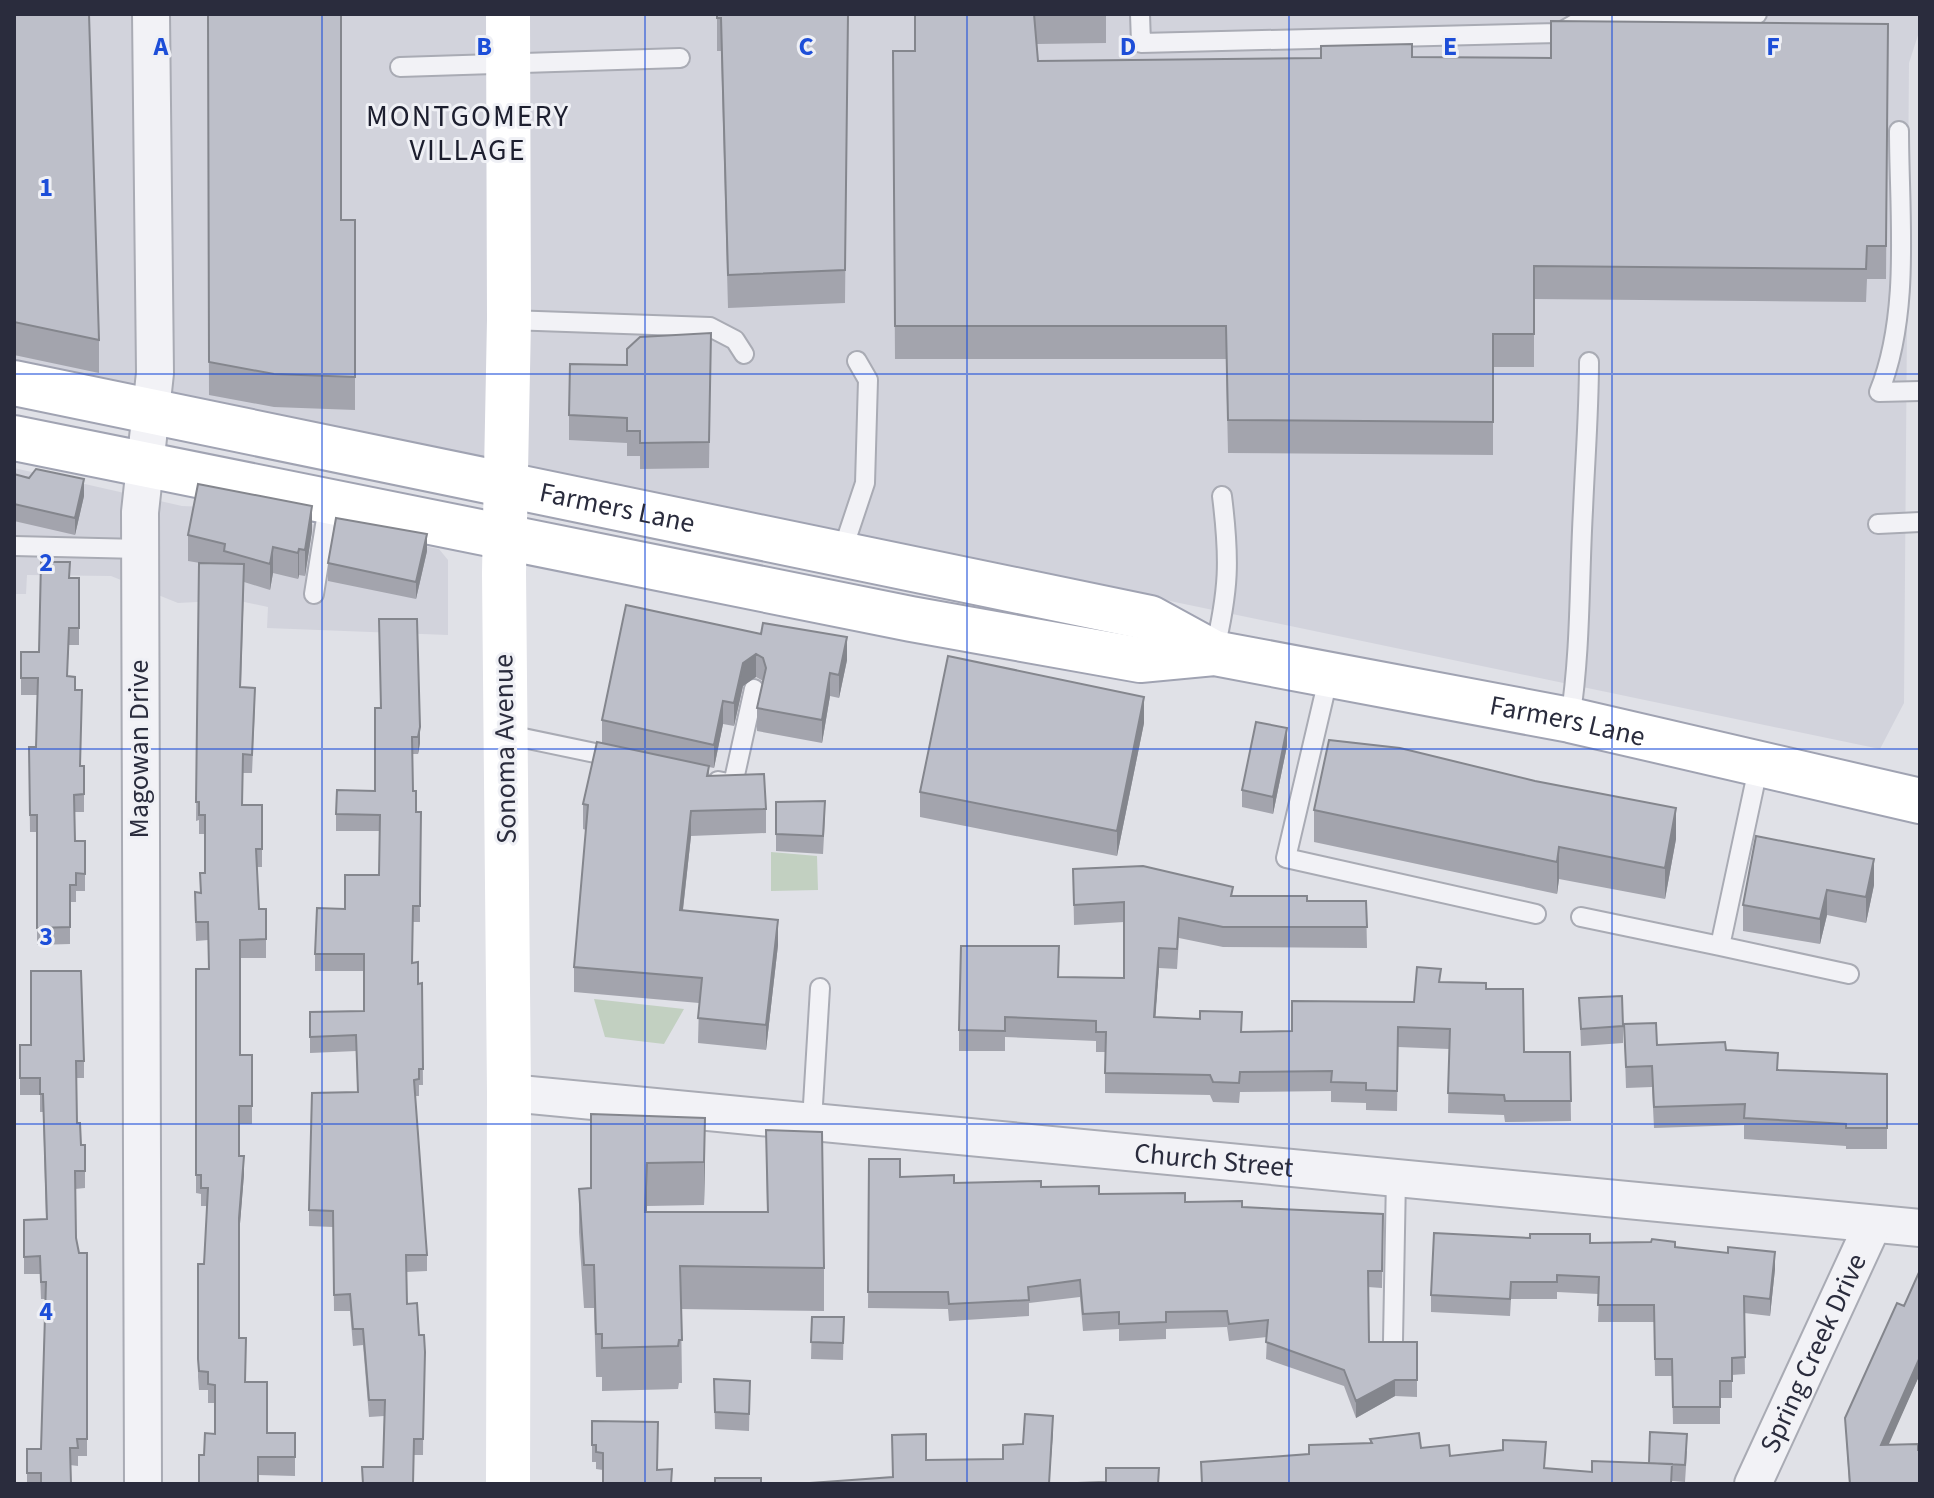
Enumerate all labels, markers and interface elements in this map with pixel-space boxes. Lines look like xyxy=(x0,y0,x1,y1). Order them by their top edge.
text: A xyxy=(153,28,170,65)
text: B xyxy=(476,28,492,65)
text: C xyxy=(798,28,814,65)
text: D xyxy=(1120,28,1136,65)
text: E xyxy=(1443,28,1457,65)
text: F xyxy=(1766,28,1780,65)
district label: MONTGOMERY VILLAGE xyxy=(366,95,570,172)
text: 1 xyxy=(39,169,53,206)
street label: Farmers Lane xyxy=(536,472,699,543)
text: 2 xyxy=(39,544,53,581)
street label: Sonoma Avenue xyxy=(483,654,527,844)
street label: Magowan Drive xyxy=(119,660,159,838)
street label: Farmers Lane xyxy=(1487,685,1649,757)
text: 3 xyxy=(39,918,53,955)
street label: Church Street xyxy=(1132,1133,1296,1188)
street label: Spring Creek Drive xyxy=(1750,1247,1877,1460)
text: 4 xyxy=(39,1293,53,1330)

